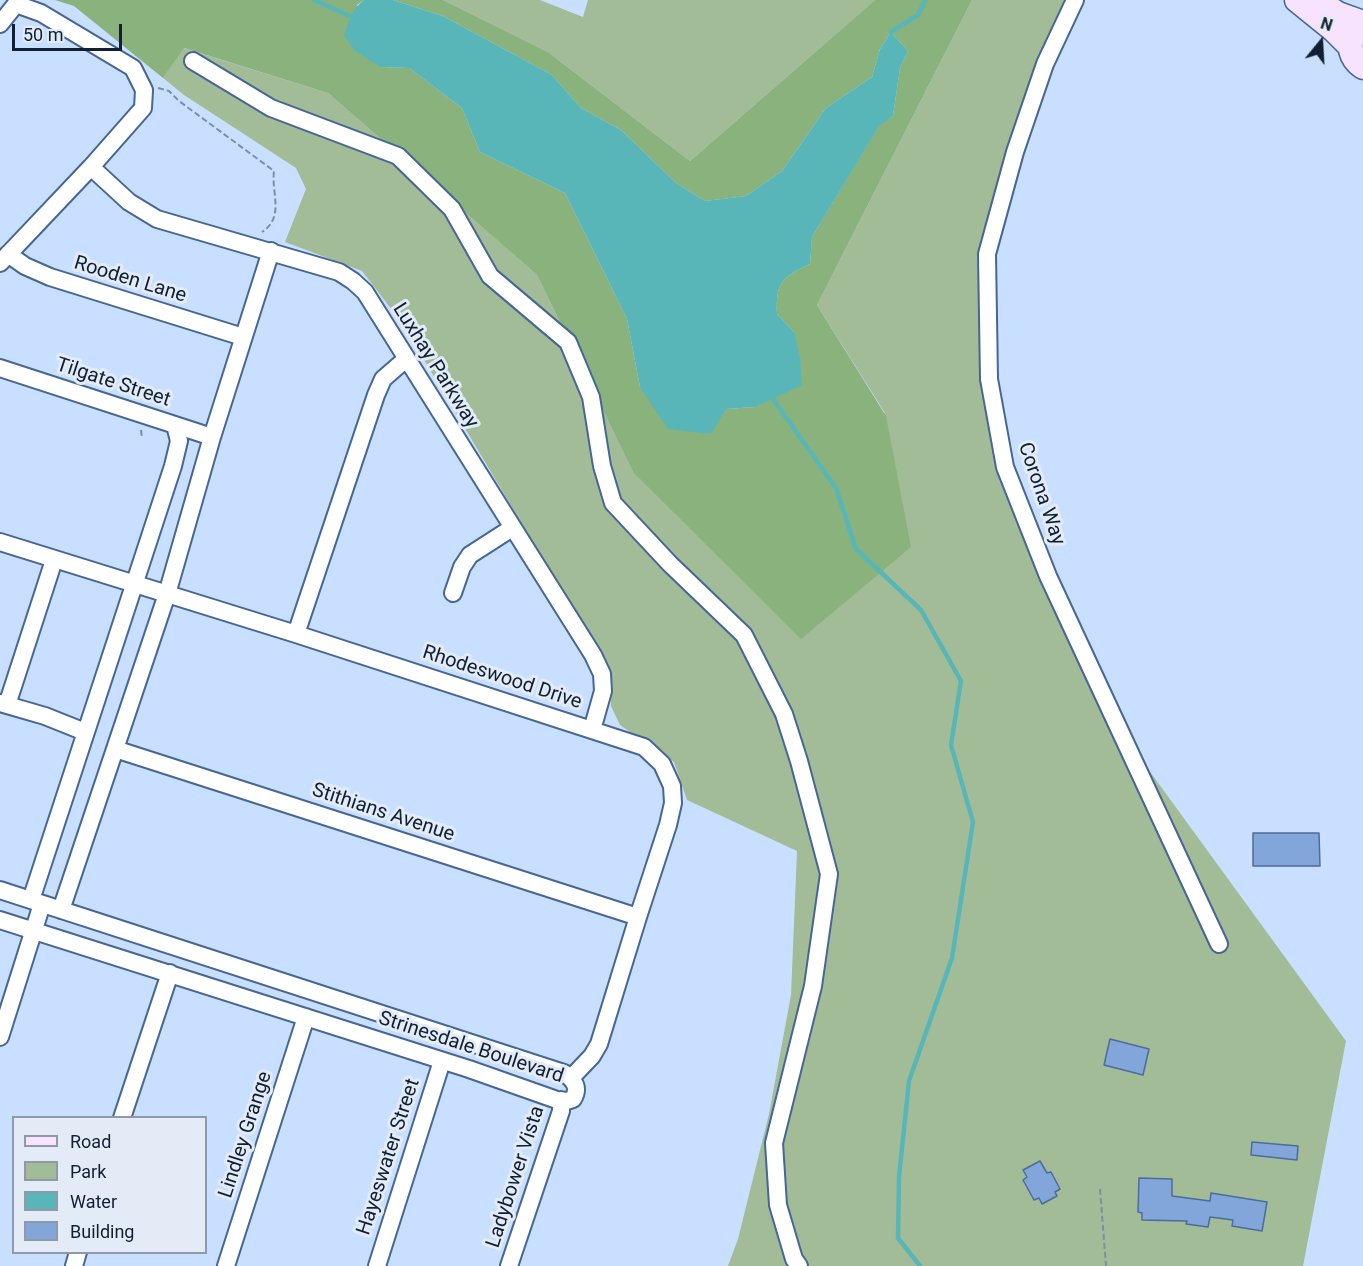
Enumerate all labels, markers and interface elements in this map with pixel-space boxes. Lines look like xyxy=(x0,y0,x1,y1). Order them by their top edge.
scale bar xyxy=(15,12,124,50)
north arrow xyxy=(1291,12,1351,72)
text: N xyxy=(1318,14,1335,35)
text: 50 m xyxy=(23,24,63,45)
street label: Rooden Lane xyxy=(71,252,189,308)
street label: Luxhay Parkway xyxy=(387,299,483,433)
street label: Tilgate Street xyxy=(53,353,173,413)
street label: Corona Way xyxy=(1012,440,1070,548)
street label: Rhodeswood Drive xyxy=(419,641,585,715)
street label: Stithians Avenue xyxy=(309,779,457,847)
street label: Strinesdale Boulevard xyxy=(375,1007,567,1089)
street label: Lindley Grange xyxy=(214,1069,278,1201)
street label: Hayeswater Street xyxy=(352,1076,426,1238)
street label: Ladybower Vista xyxy=(482,1103,550,1251)
legend xyxy=(12,1116,207,1254)
text: Road xyxy=(70,1131,111,1152)
text: Park xyxy=(70,1161,106,1182)
text: Water xyxy=(70,1191,117,1212)
text: Building xyxy=(70,1221,134,1242)

